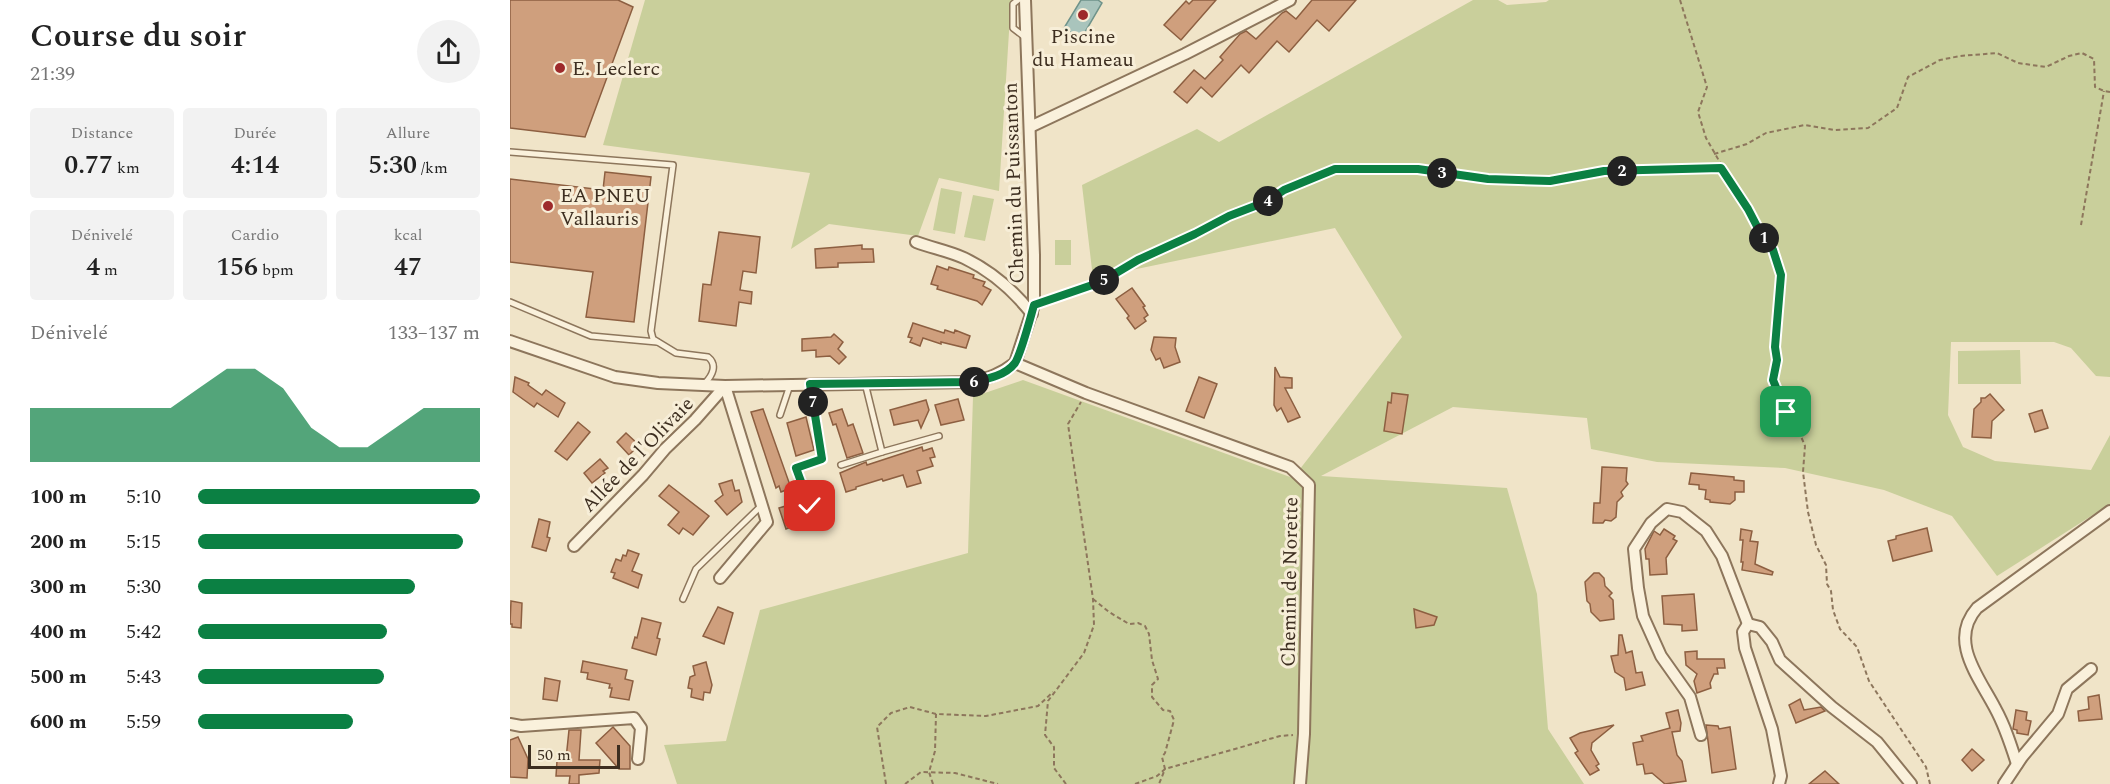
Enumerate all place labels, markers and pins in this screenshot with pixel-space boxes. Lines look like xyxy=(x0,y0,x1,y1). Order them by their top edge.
marker: Piscine du Hameau xyxy=(1076,8,1090,22)
place label: Piscine du Hameau xyxy=(1032,22,1134,75)
place label: E. Leclerc xyxy=(572,54,660,84)
marker: E. Leclerc xyxy=(553,61,567,75)
pin: 2 xyxy=(1607,156,1637,186)
pin: 3 xyxy=(1427,158,1457,188)
place label: EA PNEU Vallauris xyxy=(560,181,651,234)
pin: 4 xyxy=(1253,186,1283,216)
marker: EA PNEU Vallauris xyxy=(541,199,555,213)
pin: 1 xyxy=(1749,223,1779,253)
pin: 5 xyxy=(1089,265,1119,295)
pin: 6 xyxy=(959,367,989,397)
pin xyxy=(1760,386,1811,437)
pin: 7 xyxy=(798,387,828,417)
pin xyxy=(784,480,835,531)

